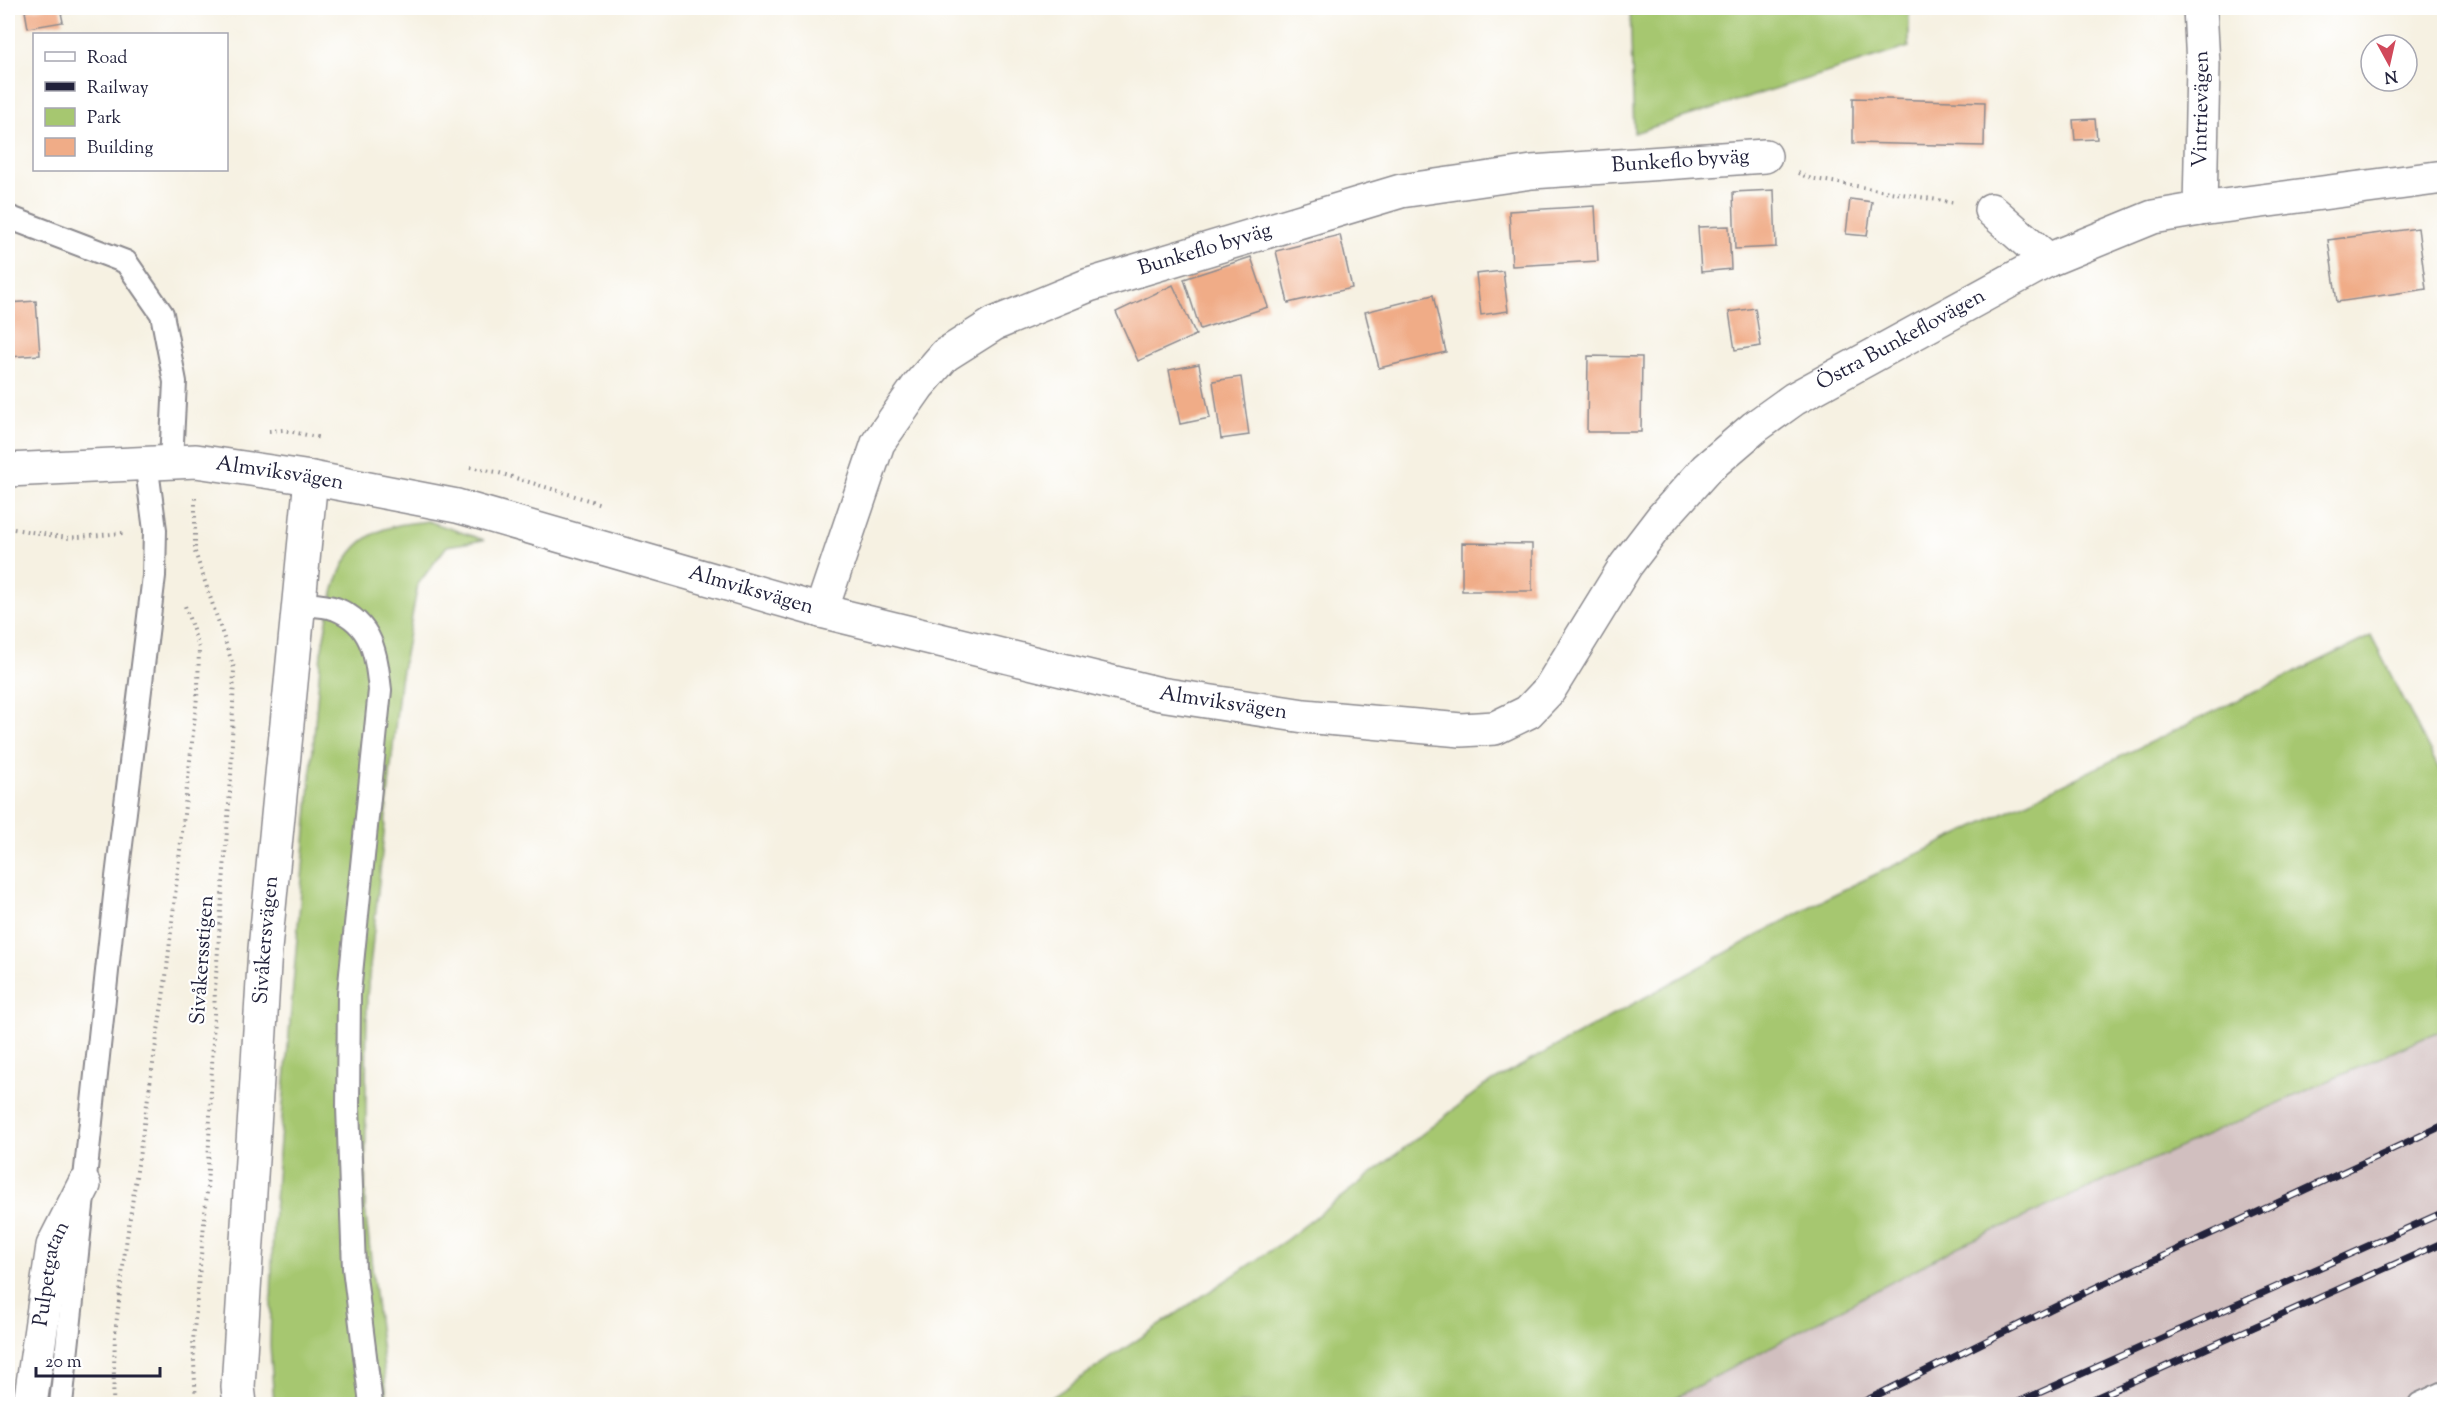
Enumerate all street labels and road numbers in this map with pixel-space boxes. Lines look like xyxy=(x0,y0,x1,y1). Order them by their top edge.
street label: Vintrievägen xyxy=(2186,50,2218,168)
street label: Bunkeflo byväg xyxy=(1611,142,1750,181)
street label: Bunkeflo byväg xyxy=(1135,216,1275,284)
street label: Östra Bunkeflovägen xyxy=(1811,282,1991,399)
street label: Almviksvägen xyxy=(214,449,346,499)
street label: Almviksvägen xyxy=(685,558,817,623)
street label: Almviksvägen xyxy=(1157,679,1289,728)
street label: Sivåkersvägen xyxy=(247,874,287,1005)
street label: Sivåkersstigen xyxy=(184,894,222,1026)
street label: Pulpetgatan xyxy=(26,1216,78,1328)

